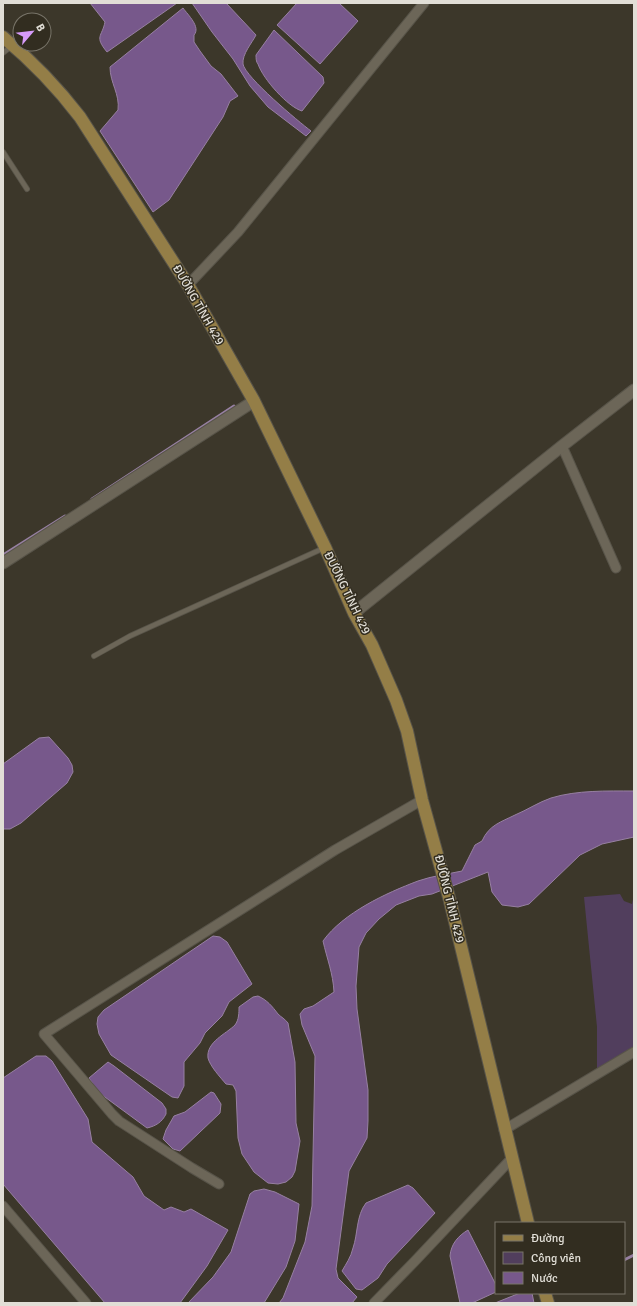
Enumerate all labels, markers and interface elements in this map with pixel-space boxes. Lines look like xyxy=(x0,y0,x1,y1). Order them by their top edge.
north arrow xyxy=(12,12,52,52)
text: B xyxy=(33,22,48,34)
street label: ĐƯỜNG TỈNH 429 xyxy=(169,262,227,348)
street label: ĐƯỜNG TỈNH 429 xyxy=(321,549,373,637)
street label: ĐƯỜNG TỈNH 429 xyxy=(431,853,467,945)
legend xyxy=(495,1222,625,1294)
text: Đường xyxy=(531,1231,565,1246)
text: Công viên xyxy=(531,1251,581,1266)
text: Nước xyxy=(531,1271,558,1286)

